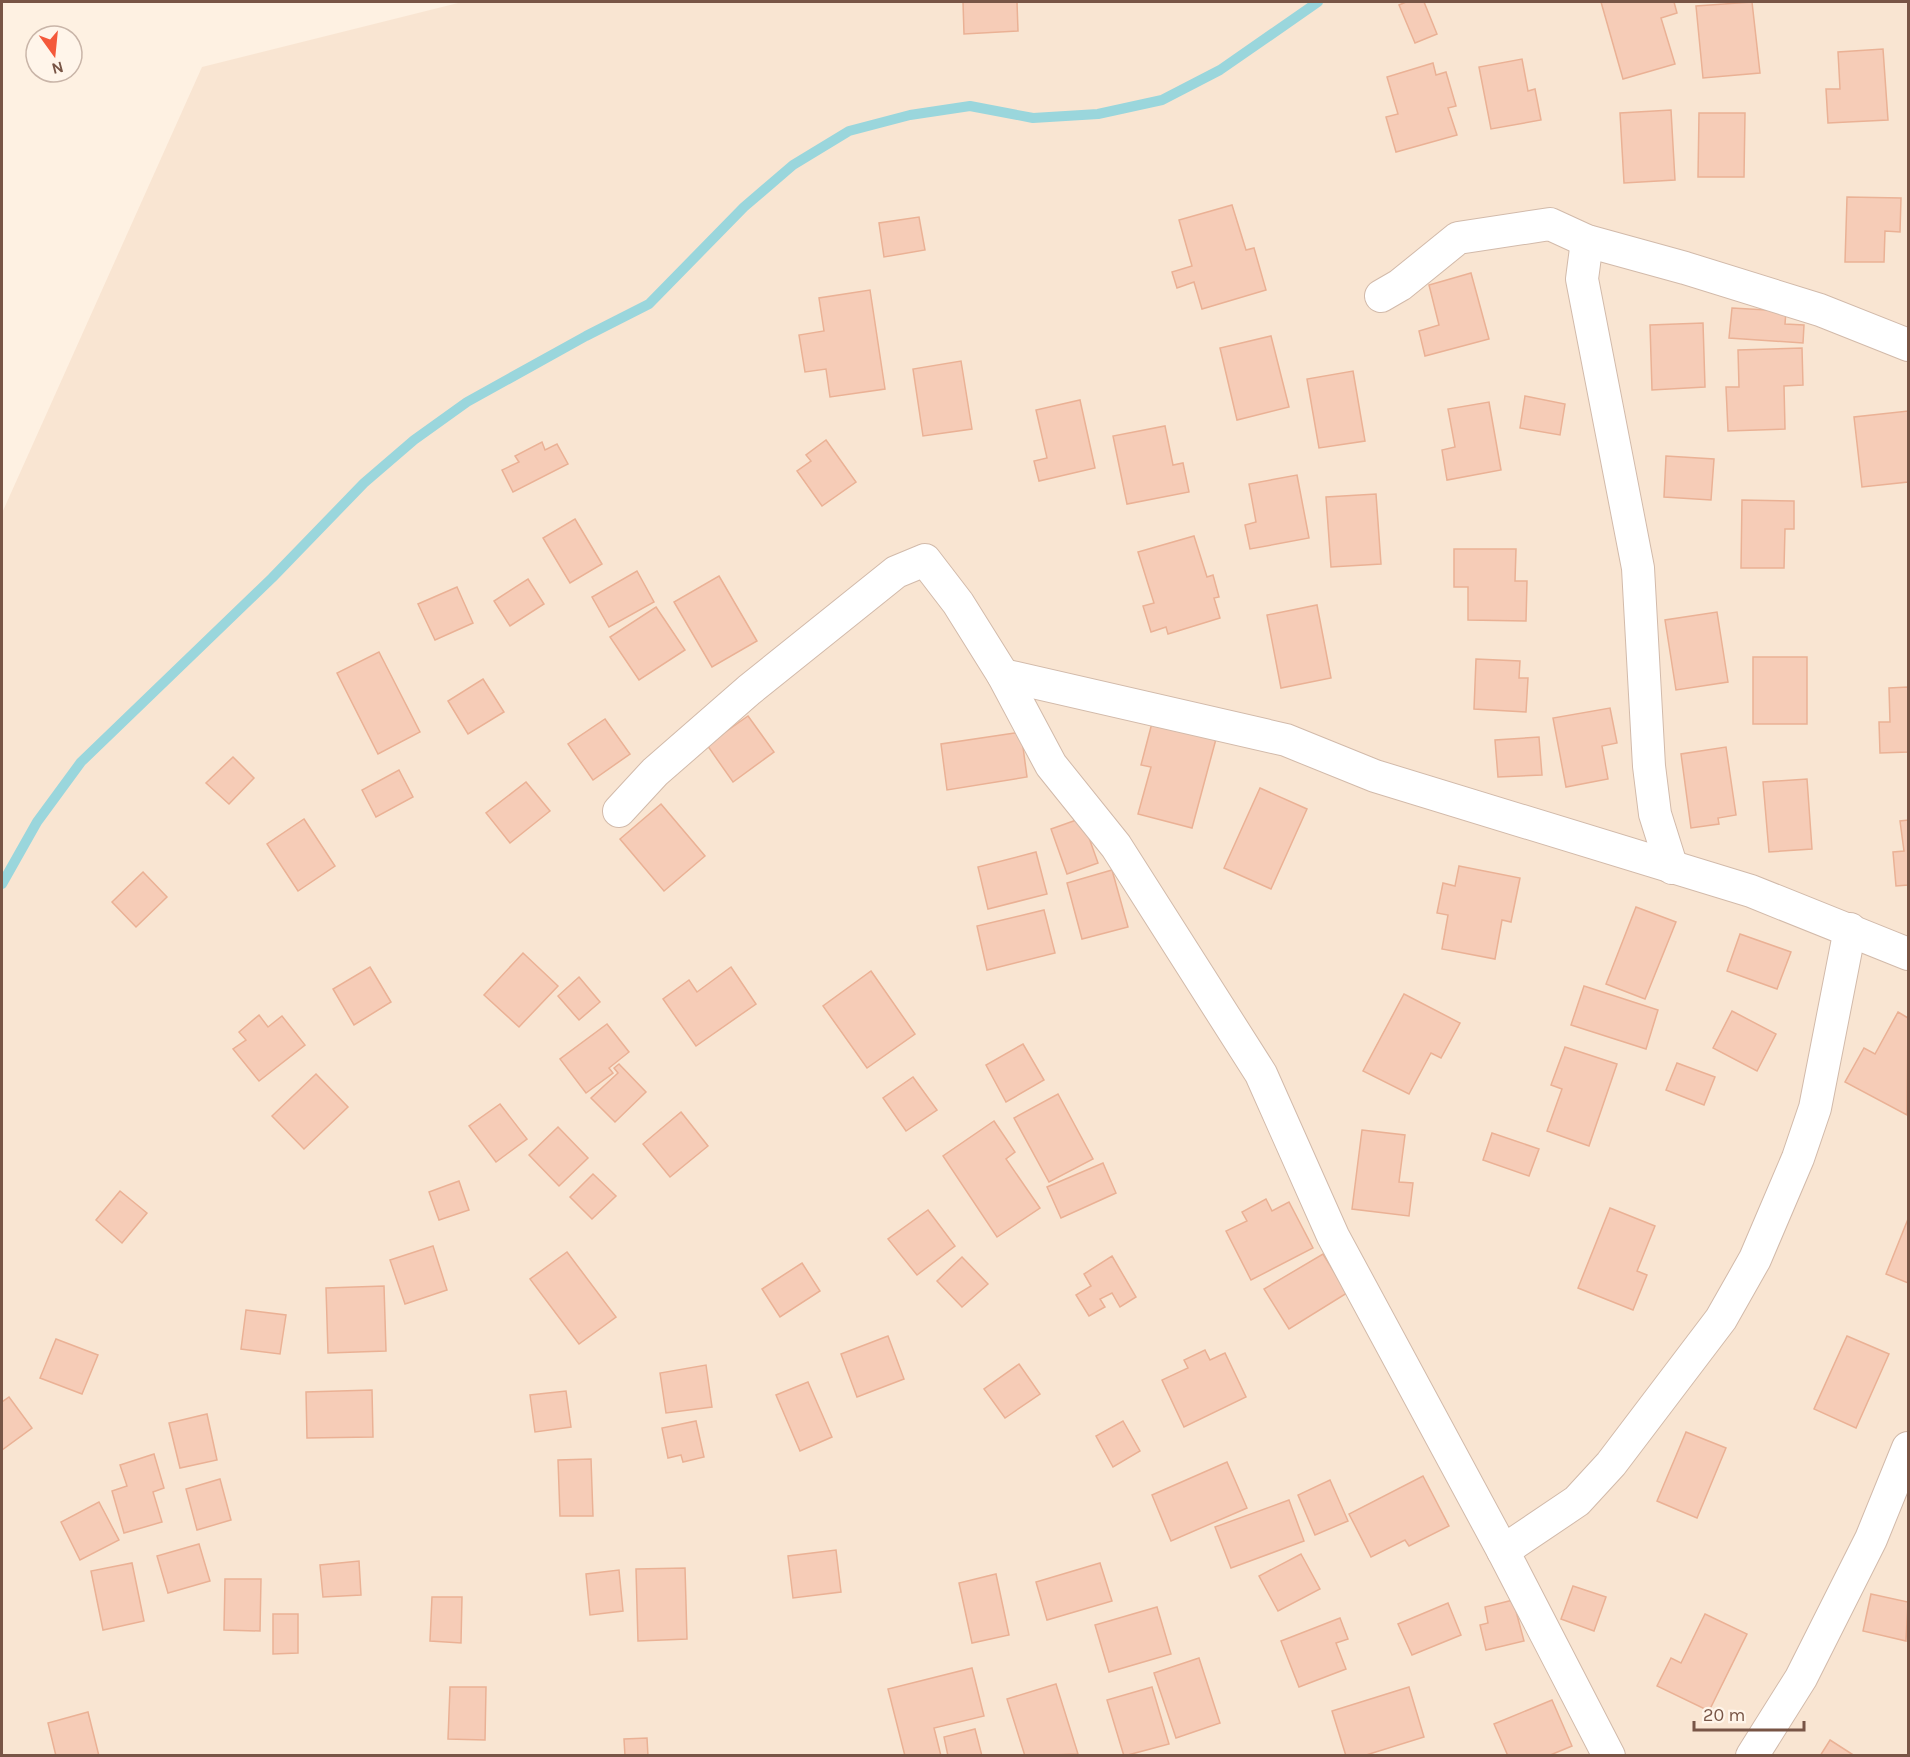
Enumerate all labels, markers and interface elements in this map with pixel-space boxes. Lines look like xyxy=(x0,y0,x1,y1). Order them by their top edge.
north arrow xyxy=(24,24,84,84)
text: N xyxy=(50,57,66,79)
scale bar xyxy=(1694,1694,1804,1732)
text: 20 m xyxy=(1703,1704,1745,1726)

